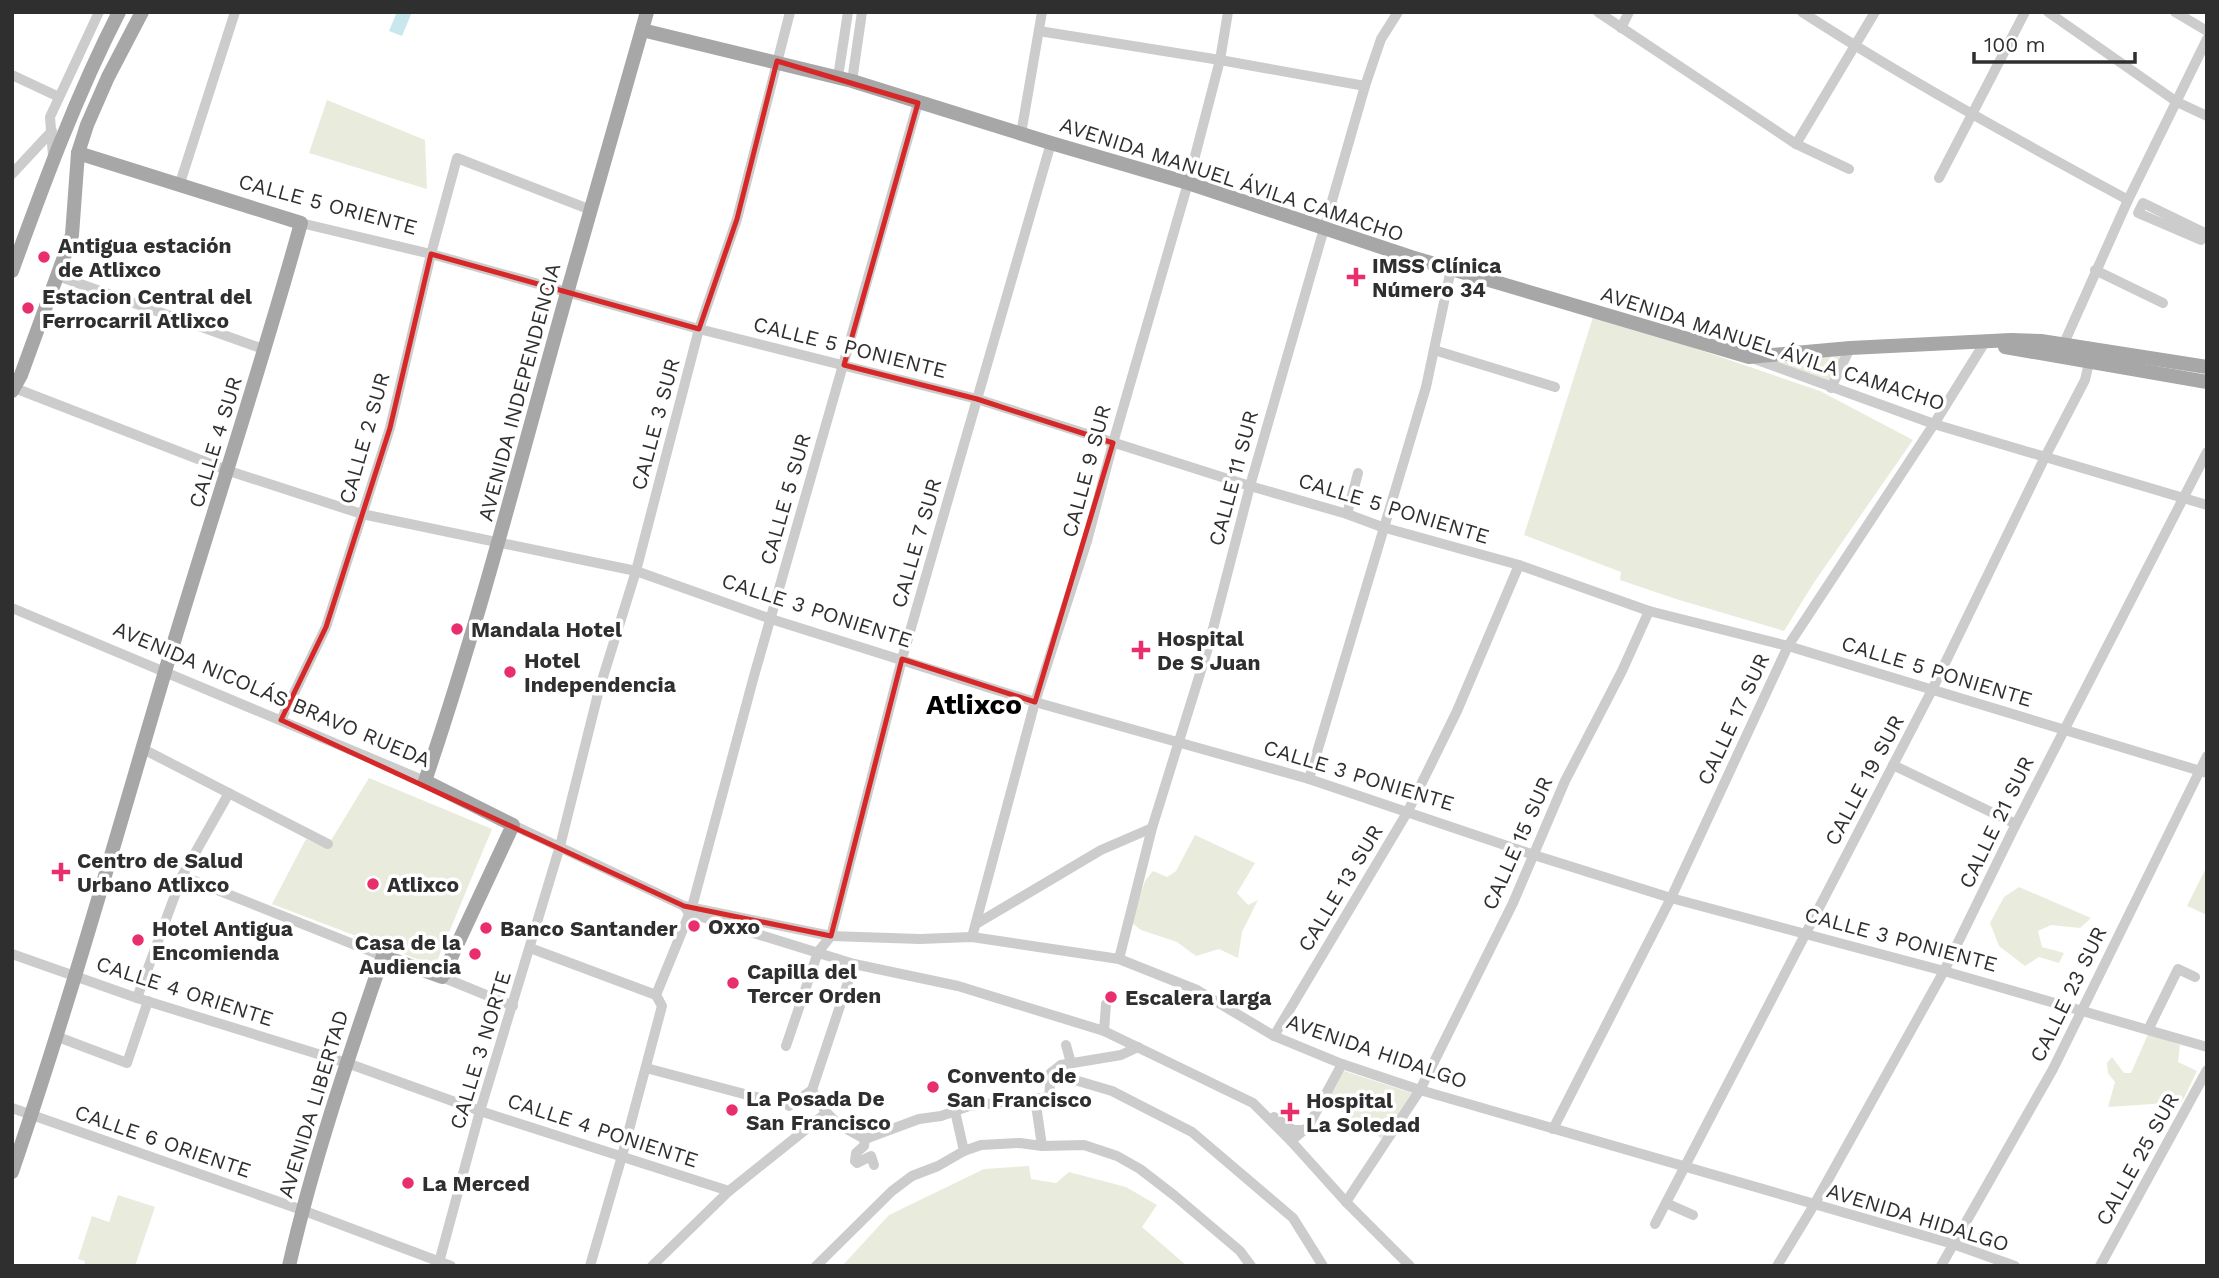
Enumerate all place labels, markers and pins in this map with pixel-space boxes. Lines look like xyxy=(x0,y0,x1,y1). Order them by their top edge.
place label: Antigua estación de Atlixco xyxy=(58,233,232,282)
marker: Antigua estación de Atlixco xyxy=(36,249,52,265)
place label: IMSS Clínica Número 34 xyxy=(1372,253,1502,302)
marker: IMSS Clínica Número 34 xyxy=(1346,267,1366,287)
place label: Estacion Central del Ferrocarril Atlixco xyxy=(42,284,252,333)
marker: Estacion Central del Ferrocarril Atlixco xyxy=(20,300,36,316)
place label: Mandala Hotel xyxy=(471,617,622,642)
marker: Mandala Hotel xyxy=(449,621,465,637)
place label: Hospital De S Juan xyxy=(1157,626,1261,675)
marker: Hospital De S Juan xyxy=(1131,640,1151,660)
place label: Hotel Independencia xyxy=(524,648,677,697)
marker: Hotel Independencia xyxy=(502,664,518,680)
place label: Centro de Salud Urbano Atlixco xyxy=(77,848,243,897)
marker: Centro de Salud Urbano Atlixco xyxy=(51,862,71,882)
place label: Atlixco xyxy=(387,872,459,897)
marker: Atlixco xyxy=(365,876,381,892)
place label: Oxxo xyxy=(708,914,760,939)
place label: Hotel Antigua Encomienda xyxy=(152,916,294,965)
place label: Banco Santander xyxy=(500,916,678,941)
marker: Oxxo xyxy=(686,918,702,934)
marker: Banco Santander xyxy=(478,920,494,936)
place label: Casa de la Audiencia xyxy=(355,930,462,979)
marker: Hotel Antigua Encomienda xyxy=(130,932,146,948)
marker: Casa de la Audiencia xyxy=(467,946,483,962)
place label: Capilla del Tercer Orden xyxy=(747,959,881,1008)
marker: Capilla del Tercer Orden xyxy=(725,975,741,991)
place label: Escalera larga xyxy=(1125,985,1272,1010)
marker: Escalera larga xyxy=(1103,989,1119,1005)
place label: Convento de San Francisco xyxy=(947,1063,1092,1112)
marker: Convento de San Francisco xyxy=(925,1079,941,1095)
place label: La Posada De San Francisco xyxy=(746,1086,891,1135)
place label: Hospital La Soledad xyxy=(1306,1088,1420,1137)
marker: La Posada De San Francisco xyxy=(724,1102,740,1118)
marker: Hospital La Soledad xyxy=(1280,1102,1300,1122)
place label: La Merced xyxy=(422,1171,530,1196)
marker: La Merced xyxy=(400,1175,416,1191)

